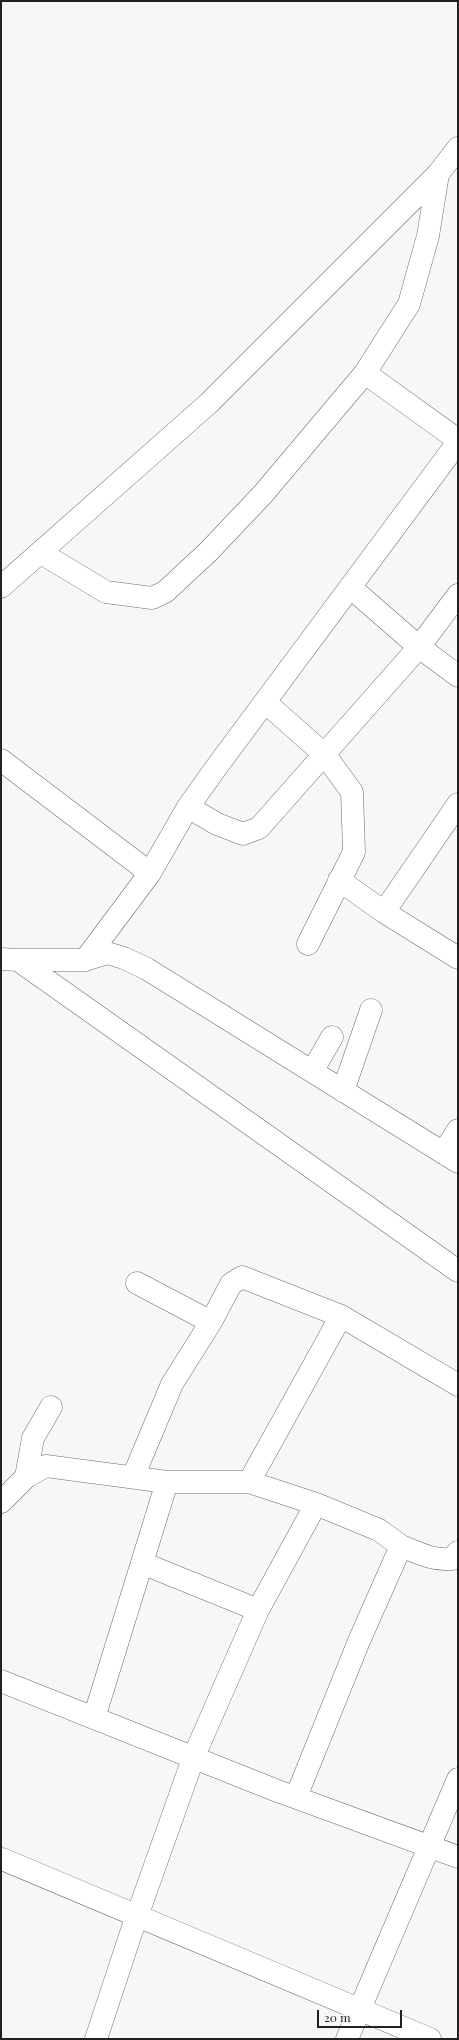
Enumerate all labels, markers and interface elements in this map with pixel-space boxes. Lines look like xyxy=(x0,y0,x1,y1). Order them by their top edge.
scale bar xyxy=(319,2002,404,2028)
text: 20 m xyxy=(324,2009,351,2025)

